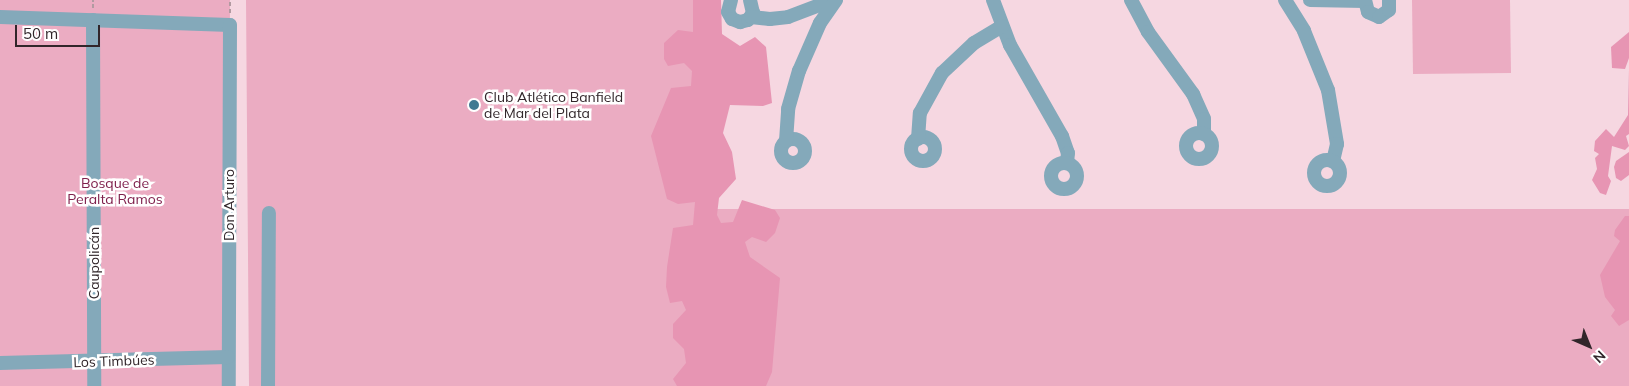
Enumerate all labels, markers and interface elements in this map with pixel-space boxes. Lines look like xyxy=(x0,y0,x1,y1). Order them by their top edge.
scale bar xyxy=(18,15,102,47)
text: 50 m xyxy=(23,24,58,43)
place label: Club Atlético Banfield de Mar del Plata xyxy=(484,89,623,121)
marker: Club Atlético Banfield de Mar del Plata xyxy=(468,99,480,111)
street label: Don Arturo xyxy=(221,169,237,241)
park label: Bosque de Peralta Ramos xyxy=(67,175,163,208)
street label: Caupolicán xyxy=(86,227,102,299)
north arrow xyxy=(1564,321,1614,371)
text: N xyxy=(1589,347,1609,367)
street label: Los Timbúes xyxy=(73,351,155,371)

